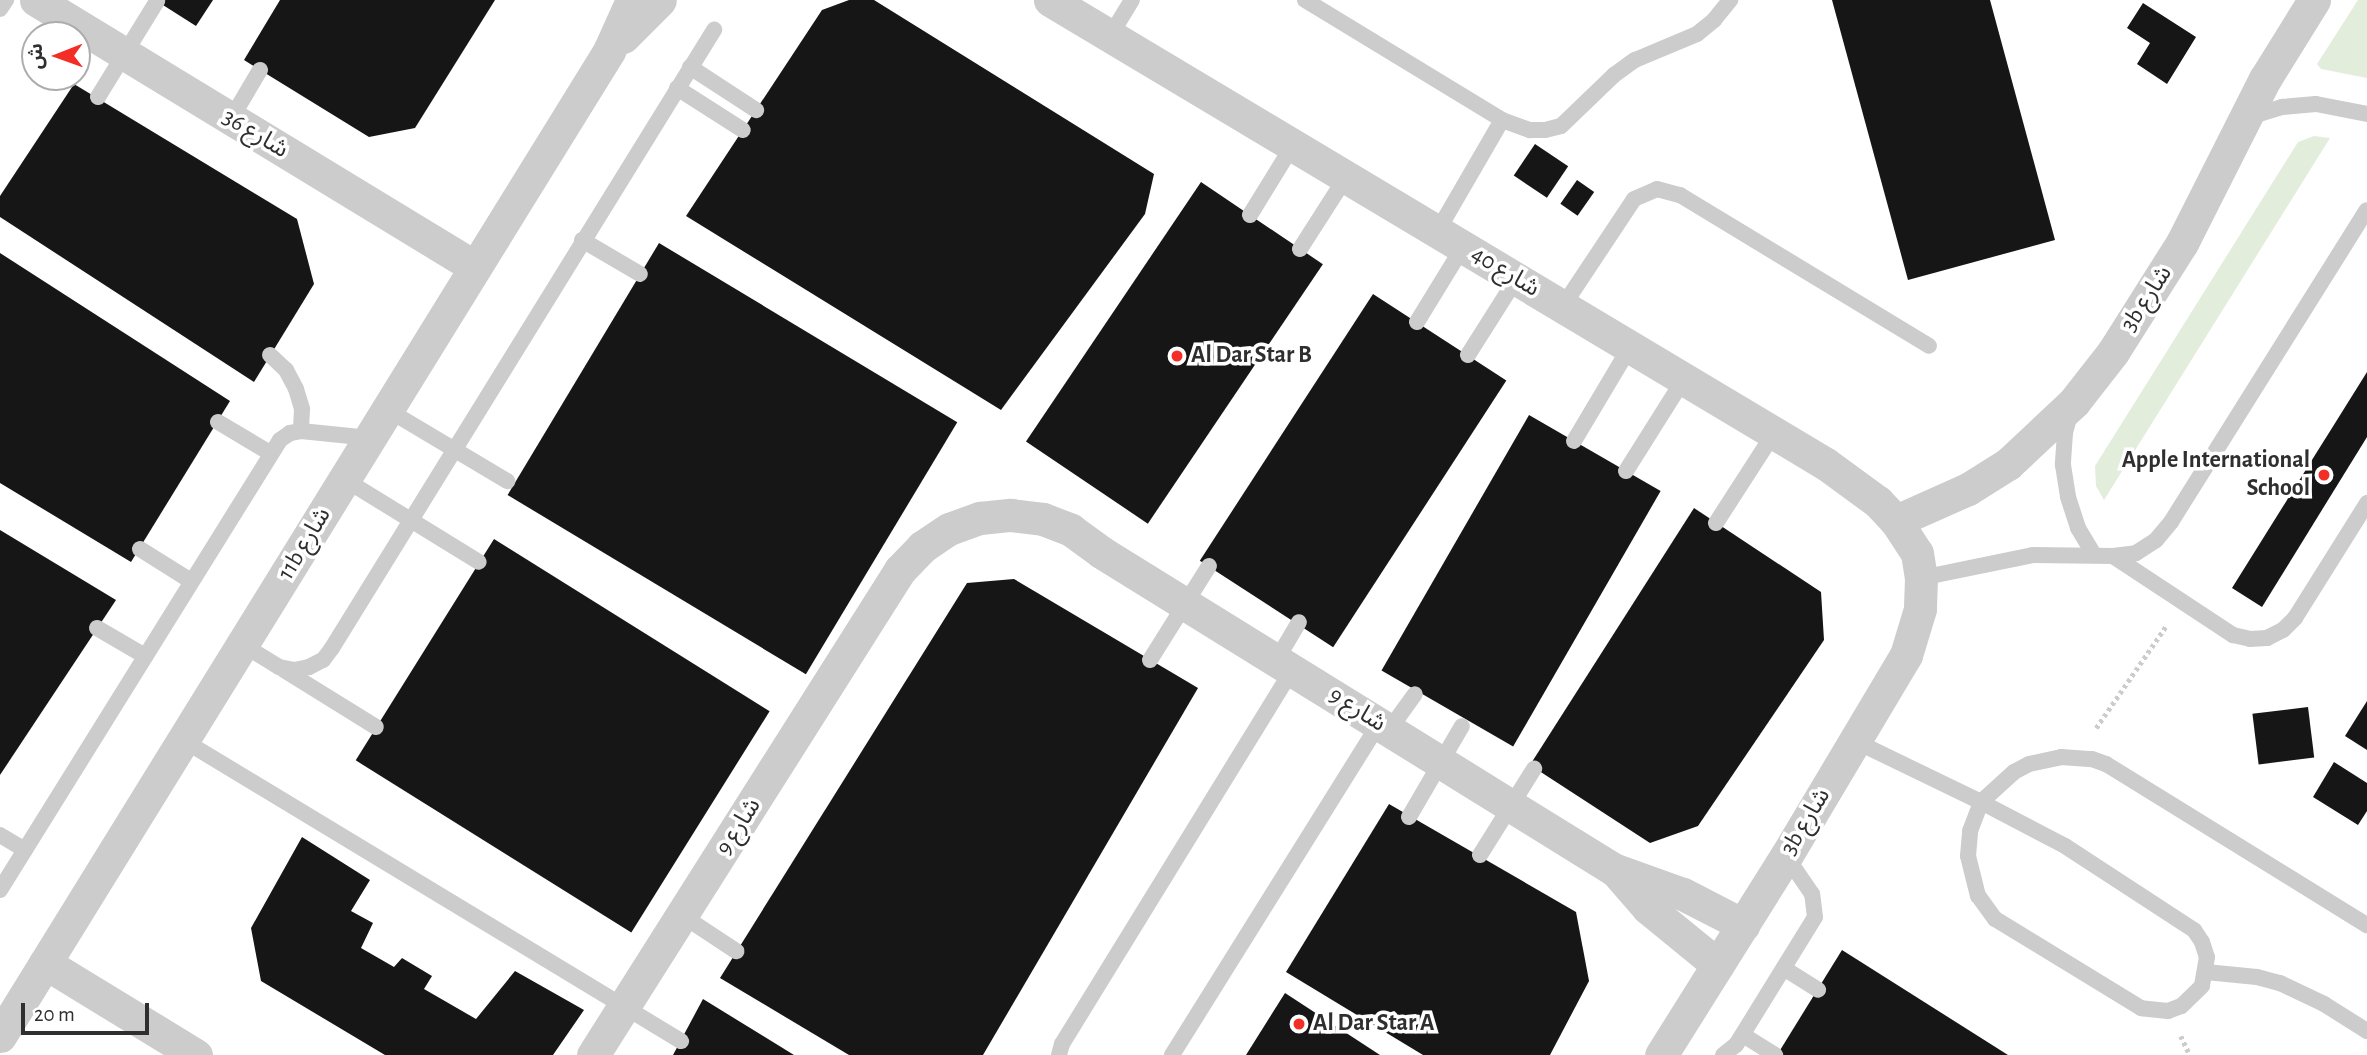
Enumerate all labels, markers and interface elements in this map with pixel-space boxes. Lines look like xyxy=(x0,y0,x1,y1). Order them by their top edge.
north arrow xyxy=(21,21,91,91)
text: ش xyxy=(27,43,46,70)
street label: شارع 36 xyxy=(217,103,293,165)
street label: شارع 40 xyxy=(1465,240,1545,304)
street label: 3b شارع xyxy=(2115,261,2179,337)
place label: Al Dar Star B xyxy=(1191,342,1312,370)
marker: Al Dar Star B xyxy=(1169,348,1185,364)
place label: Apple International School xyxy=(2122,447,2310,503)
marker: Apple International School xyxy=(2316,467,2332,483)
street label: 11b شارع xyxy=(272,502,338,586)
street label: شارع 9 xyxy=(1323,681,1391,739)
street label: 3b شارع xyxy=(1775,783,1837,861)
street label: شارع 9 xyxy=(710,793,768,861)
scale bar xyxy=(24,988,152,1032)
text: 20 m xyxy=(34,1004,75,1025)
place label: Al Dar Star A xyxy=(1313,1010,1434,1038)
marker: Al Dar Star A xyxy=(1291,1016,1307,1032)

